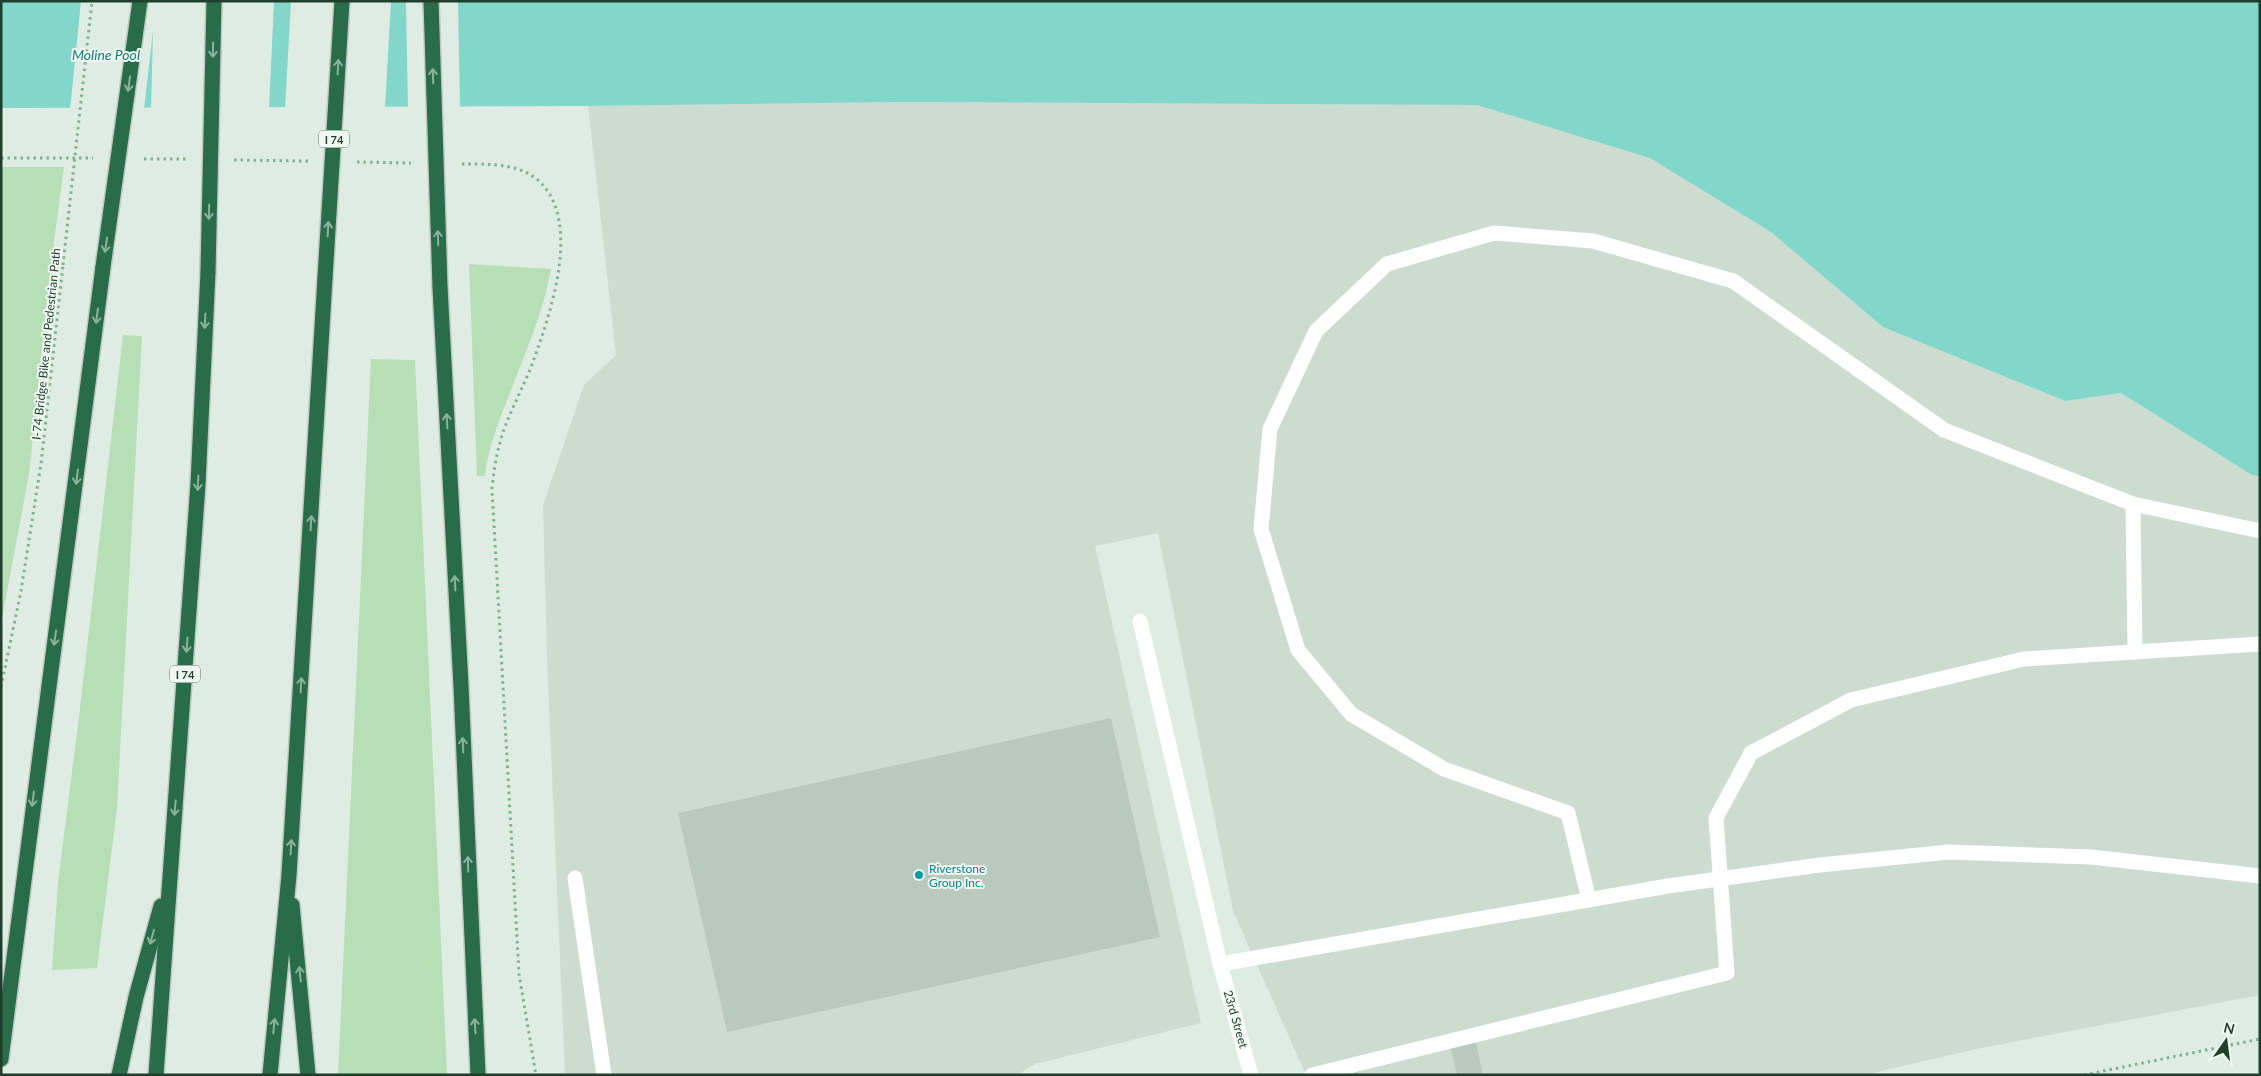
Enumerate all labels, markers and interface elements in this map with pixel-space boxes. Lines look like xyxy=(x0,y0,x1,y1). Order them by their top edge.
one-way arrow xyxy=(208,42,218,58)
water label: Moline Pool xyxy=(72,46,140,63)
one-way arrow xyxy=(333,59,342,75)
one-way arrow xyxy=(428,68,438,84)
one-way arrow xyxy=(123,76,133,92)
road number: I 74 xyxy=(319,130,349,148)
one-way arrow xyxy=(204,204,214,220)
one-way arrow xyxy=(324,221,333,237)
one-way arrow xyxy=(433,230,443,246)
one-way arrow xyxy=(101,237,111,253)
street label: I-74 Bridge Bike and Pedestrian Path xyxy=(28,247,64,441)
one-way arrow xyxy=(92,307,102,323)
one-way arrow xyxy=(201,313,210,329)
one-way arrow xyxy=(442,413,451,429)
one-way arrow xyxy=(72,469,82,485)
one-way arrow xyxy=(194,475,203,491)
one-way arrow xyxy=(306,515,315,531)
one-way arrow xyxy=(451,575,460,591)
one-way arrow xyxy=(50,630,60,646)
one-way arrow xyxy=(183,637,192,653)
road number: I 74 xyxy=(170,666,200,682)
one-way arrow xyxy=(296,677,305,693)
one-way arrow xyxy=(458,737,468,754)
one-way arrow xyxy=(28,791,38,807)
one-way arrow xyxy=(171,799,180,815)
one-way arrow xyxy=(286,839,295,855)
one-way arrow xyxy=(463,856,472,872)
place label: Riverstone Group Inc. xyxy=(929,861,985,890)
marker: Riverstone Group Inc. xyxy=(913,869,925,881)
one-way arrow xyxy=(147,929,157,945)
one-way arrow xyxy=(295,966,305,982)
street label: 23rd Street xyxy=(1221,988,1252,1050)
north arrow xyxy=(2201,1016,2251,1066)
one-way arrow xyxy=(470,1018,479,1034)
text: N xyxy=(2222,1018,2237,1037)
one-way arrow xyxy=(270,1019,279,1035)

